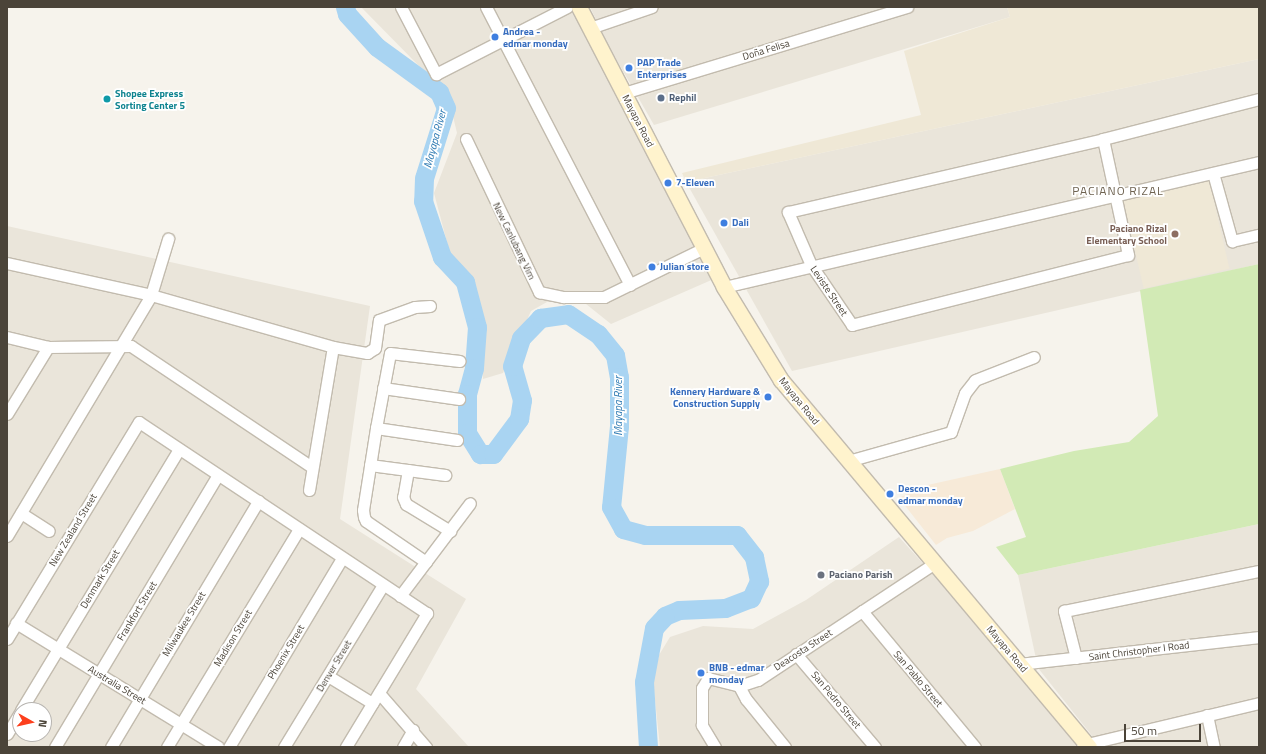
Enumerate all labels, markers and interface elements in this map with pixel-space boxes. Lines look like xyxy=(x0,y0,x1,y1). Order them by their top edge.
place label: Andrea - edmar monday xyxy=(503,25,568,48)
marker: Andrea - edmar monday xyxy=(490,32,500,42)
street label: Doña Felisa xyxy=(741,37,791,63)
place label: PAP Trade Enterprises xyxy=(637,56,687,80)
marker: PAP Trade Enterprises xyxy=(624,63,634,73)
place label: Shopee Express Sorting Center 5 xyxy=(115,87,185,110)
place label: Rephil xyxy=(669,92,696,104)
street label: Mayapa Road xyxy=(620,93,656,149)
marker: Rephil xyxy=(656,93,666,103)
marker: Shopee Express Sorting Center 5 xyxy=(102,94,112,104)
water label: Mayapa River xyxy=(421,108,449,170)
place label: 7-Eleven xyxy=(676,177,714,189)
marker: 7-Eleven xyxy=(663,178,673,188)
district label: PACIANO RIZAL xyxy=(1072,184,1164,198)
street label: New Canlubang Vim xyxy=(490,200,538,282)
place label: Dali xyxy=(732,217,749,229)
marker: Dali xyxy=(719,218,729,228)
place label: Paciano Rizal Elementary School xyxy=(1086,222,1167,246)
marker: Paciano Rizal Elementary School xyxy=(1170,229,1180,239)
place label: Julian store xyxy=(660,261,709,273)
marker: Julian store xyxy=(647,262,657,272)
street label: Leviste Street xyxy=(808,264,850,318)
street label: Mayapa Road xyxy=(776,375,822,427)
water label: Mayapa River xyxy=(611,376,625,436)
place label: Kennery Hardware & Construction Supply xyxy=(670,385,760,408)
marker: Kennery Hardware & Construction Supply xyxy=(763,392,773,402)
place label: Descon - edmar monday xyxy=(898,482,963,506)
marker: Descon - edmar monday xyxy=(885,489,895,499)
street label: New Zealand Street xyxy=(47,491,99,569)
street label: Denmark Street xyxy=(78,547,122,611)
place label: Paciano Parish xyxy=(829,569,893,581)
marker: Paciano Parish xyxy=(816,570,826,580)
street label: Frankfort Street xyxy=(115,579,159,643)
street label: Milwaukee Street xyxy=(160,589,208,659)
street label: Madison Street xyxy=(211,607,255,669)
street label: Phoenix Street xyxy=(265,622,307,682)
street label: Mayapa Road xyxy=(984,623,1030,675)
street label: Deacosta Street xyxy=(772,627,834,673)
street label: Denver Street xyxy=(314,638,354,694)
street label: Saint Christopher I Road xyxy=(1088,639,1190,663)
street label: San Pablo Street xyxy=(891,648,945,710)
place label: BNB - edmar monday xyxy=(709,661,764,684)
street label: Australia Street xyxy=(86,663,148,707)
marker: BNB - edmar monday xyxy=(696,668,706,678)
street label: San Pedro Street xyxy=(809,669,863,731)
north arrow xyxy=(12,702,52,742)
scale bar xyxy=(1126,716,1203,742)
text: N xyxy=(34,719,51,728)
text: 50 m xyxy=(1131,721,1157,740)

